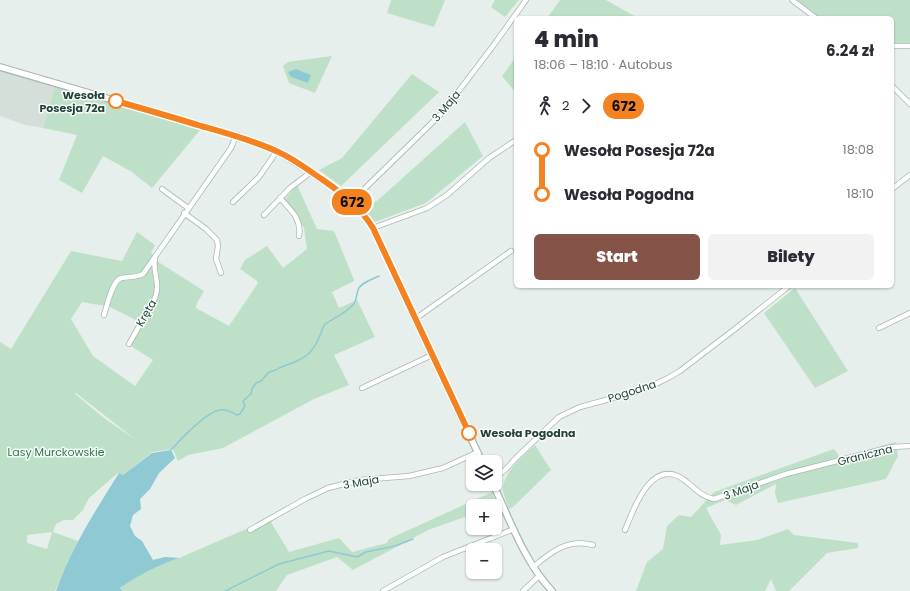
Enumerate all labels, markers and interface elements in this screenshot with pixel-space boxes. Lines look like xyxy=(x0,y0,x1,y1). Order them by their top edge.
text: 4 min xyxy=(534,24,599,55)
text: 6.24 zł xyxy=(826,40,874,61)
text: 18:06 – 18:10 · Autobus xyxy=(534,55,672,74)
place label: Wesoła Posesja 72a xyxy=(39,87,105,116)
street label: 3 Maja xyxy=(428,87,464,125)
marker: Wesoła Posesja 72a xyxy=(108,93,124,109)
icon: walk xyxy=(534,95,556,117)
icon: forward xyxy=(575,95,597,117)
text: 2 xyxy=(562,96,569,115)
text: 672 xyxy=(611,96,636,116)
text: Wesoła Posesja 72a xyxy=(564,140,715,161)
text: 18:08 xyxy=(843,140,874,159)
text: Wesoła Pogodna xyxy=(564,184,694,205)
text: 18:10 xyxy=(847,184,874,203)
line badge: 672 xyxy=(329,189,375,215)
text: 672 xyxy=(340,192,364,212)
button: Start xyxy=(534,234,700,280)
button: Bilety xyxy=(708,234,874,280)
street label: Kręta xyxy=(132,296,160,330)
street label: Pogodna xyxy=(606,376,658,406)
marker: Wesoła Pogodna xyxy=(461,425,477,441)
place label: Wesoła Pogodna xyxy=(480,425,576,441)
street label: Graniczna xyxy=(836,440,894,470)
park label: Lasy Murckowskie xyxy=(7,444,105,460)
map controls xyxy=(466,455,502,579)
button: layers xyxy=(466,455,502,491)
street label: 3 Maja xyxy=(342,471,380,493)
street label: 3 Maja xyxy=(721,476,761,504)
button: + xyxy=(466,499,502,535)
button: − xyxy=(466,543,502,579)

